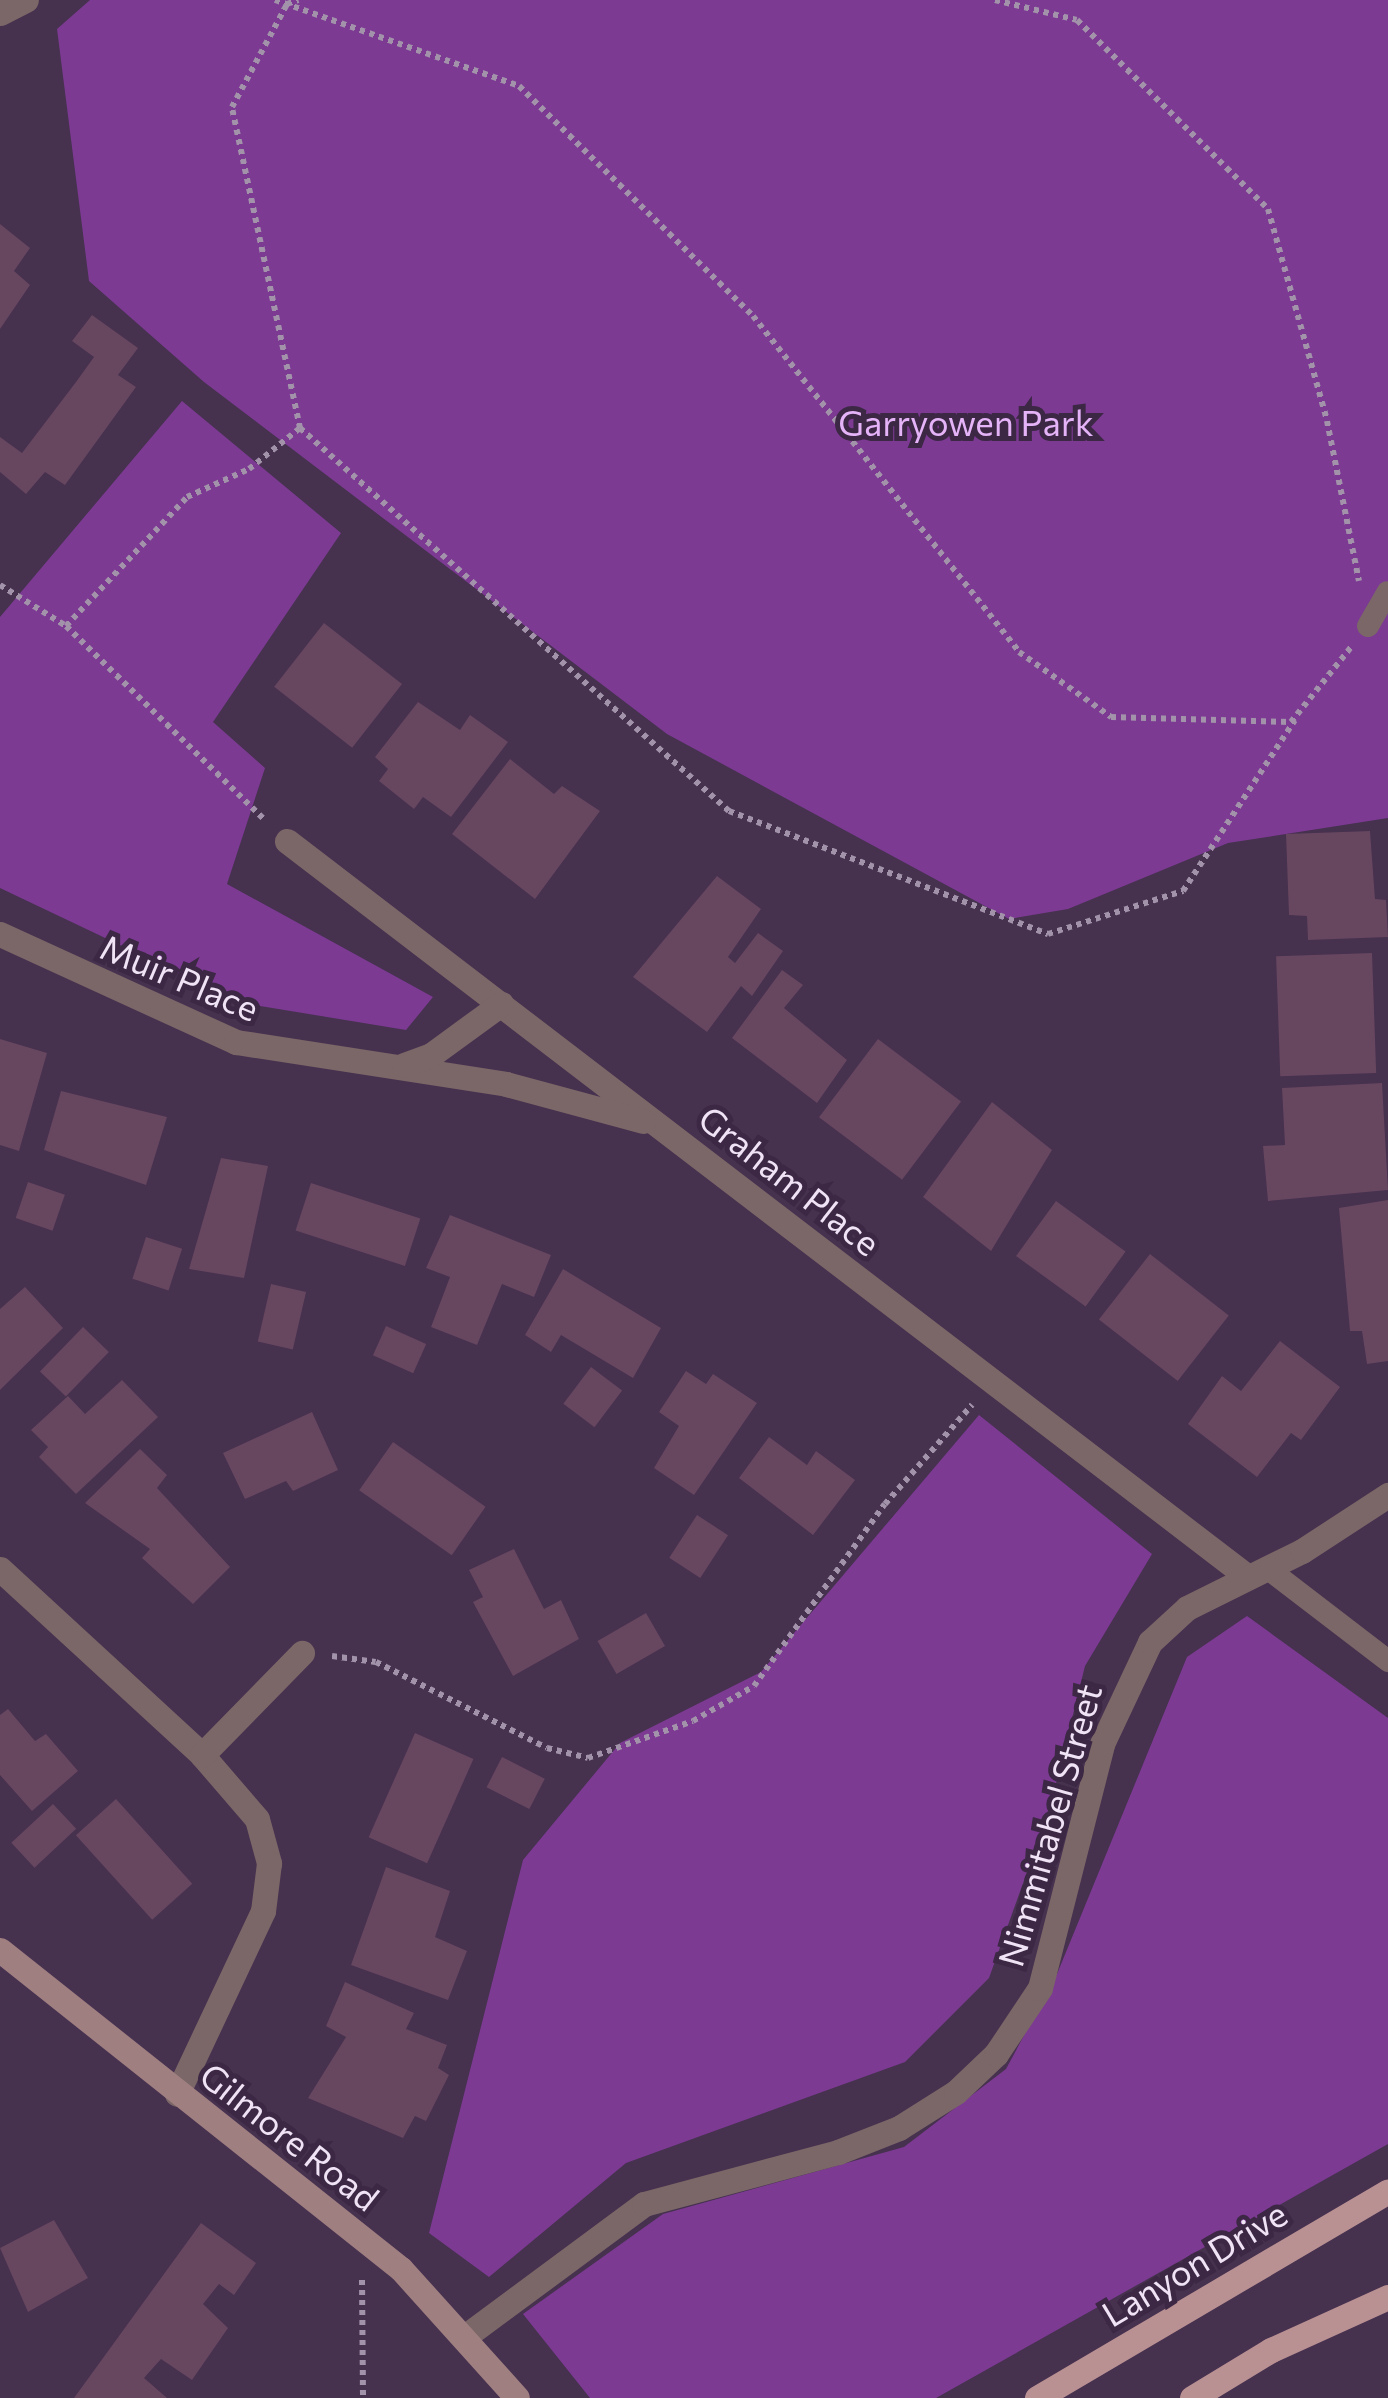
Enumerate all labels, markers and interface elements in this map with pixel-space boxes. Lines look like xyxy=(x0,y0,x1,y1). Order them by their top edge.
park label: Garryowen Park xyxy=(838,401,1094,443)
street label: Muir Place xyxy=(95,925,265,1029)
street label: Graham Place xyxy=(691,1096,889,1264)
street label: Nimmitabel Street xyxy=(989,1679,1109,1971)
street label: Gilmore Road xyxy=(192,2053,388,2219)
street label: Lanyon Drive xyxy=(1094,2192,1294,2334)

